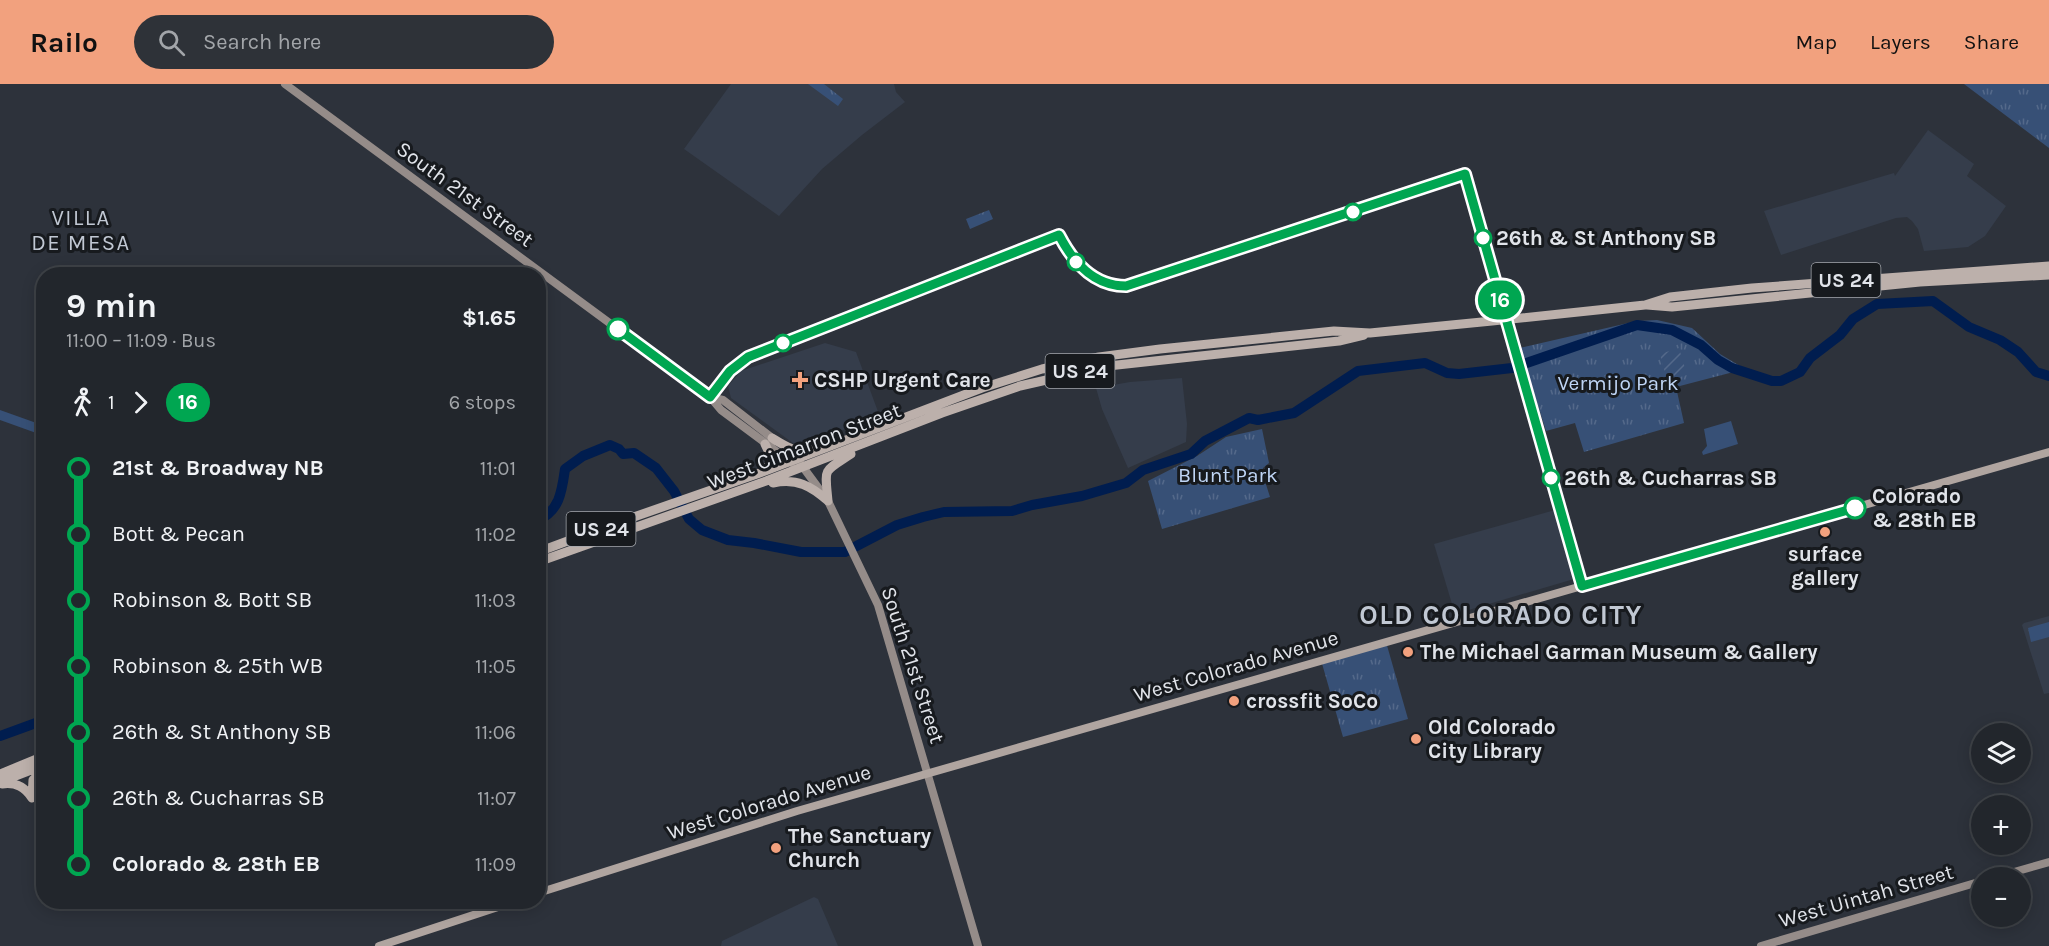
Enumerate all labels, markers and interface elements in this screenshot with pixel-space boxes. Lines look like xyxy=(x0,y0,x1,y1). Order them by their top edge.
search box xyxy=(134,15,554,69)
text: Railo xyxy=(30,26,98,59)
icon: search xyxy=(155,26,188,59)
text: Search here xyxy=(203,29,321,55)
text: Map xyxy=(1795,30,1837,54)
text: Layers xyxy=(1870,30,1931,54)
text: Share xyxy=(1964,30,2019,54)
street label: South 21st Street xyxy=(392,136,538,252)
unlabelled marker xyxy=(1344,203,1362,221)
district label: VILLA DE MESA xyxy=(31,205,131,256)
place label: 26th & St Anthony SB xyxy=(1496,226,1716,250)
marker: 26th & St Anthony SB xyxy=(1474,229,1492,247)
unlabelled marker xyxy=(1067,253,1085,271)
road number: US 24 xyxy=(1812,263,1880,297)
line badge: 16 xyxy=(1473,280,1527,320)
text: 9 min xyxy=(66,287,157,325)
text: 16 xyxy=(1490,288,1510,312)
text: $1.65 xyxy=(462,305,516,331)
unlabelled marker xyxy=(607,318,629,340)
text: 11:00 – 11:09 · Bus xyxy=(66,329,216,352)
unlabelled marker xyxy=(774,334,792,352)
road number: US 24 xyxy=(1046,354,1114,388)
place label: CSHP Urgent Care xyxy=(814,368,991,392)
marker: CSHP Urgent Care xyxy=(791,371,809,389)
park label: Vermijo Park xyxy=(1557,371,1679,395)
icon: walk xyxy=(66,386,99,419)
icon: forward xyxy=(124,386,157,419)
text: 16 xyxy=(178,390,198,414)
text: 1 xyxy=(108,391,115,414)
text: 6 stops xyxy=(449,391,516,414)
street label: West Cimarron Street xyxy=(704,398,904,494)
text: 21st & Broadway NB xyxy=(112,455,324,481)
text: 11:01 xyxy=(480,457,516,480)
park label: Blunt Park xyxy=(1178,463,1278,487)
place label: 26th & Cucharras SB xyxy=(1564,466,1777,490)
marker: 26th & Cucharras SB xyxy=(1542,469,1560,487)
place label: Colorado & 28th EB xyxy=(1872,484,1976,532)
marker: Colorado & 28th EB xyxy=(1844,497,1866,519)
road number: US 24 xyxy=(566,512,636,546)
text: Bott & Pecan xyxy=(112,521,245,547)
text: 11:02 xyxy=(475,523,516,546)
marker: surface gallery xyxy=(1818,525,1832,539)
place label: surface gallery xyxy=(1788,542,1862,590)
street label: South 21st Street xyxy=(876,584,950,746)
text: Robinson & Bott SB xyxy=(112,587,312,613)
text: 11:03 xyxy=(474,589,516,612)
district label: OLD COLORADO CITY xyxy=(1359,599,1643,631)
street label: West Colorado Avenue xyxy=(1131,625,1341,707)
place label: The Michael Garman Museum & Gallery xyxy=(1420,640,1818,664)
marker: The Michael Garman Museum & Gallery xyxy=(1401,645,1415,659)
text: Robinson & 25th WB xyxy=(112,653,323,679)
text: 11:05 xyxy=(475,655,516,678)
place label: crossfit SoCo xyxy=(1246,689,1378,713)
marker: crossfit SoCo xyxy=(1227,694,1241,708)
place label: Old Colorado City Library xyxy=(1428,715,1556,763)
text: 26th & St Anthony SB xyxy=(112,719,331,745)
text: 11:06 xyxy=(475,721,516,744)
map controls xyxy=(1971,723,2031,927)
button: layers xyxy=(1971,723,2031,783)
marker: Old Colorado City Library xyxy=(1409,732,1423,746)
street label: West Colorado Avenue xyxy=(664,760,874,844)
text: 26th & Cucharras SB xyxy=(112,785,325,811)
text: 11:07 xyxy=(477,787,516,810)
button: + xyxy=(1971,795,2031,855)
place label: The Sanctuary Church xyxy=(788,824,932,872)
marker: The Sanctuary Church xyxy=(769,841,783,855)
text: Colorado & 28th EB xyxy=(112,851,320,877)
text: 11:09 xyxy=(475,853,516,876)
street label: West Uintah Street xyxy=(1776,860,1956,932)
button: − xyxy=(1971,867,2031,927)

